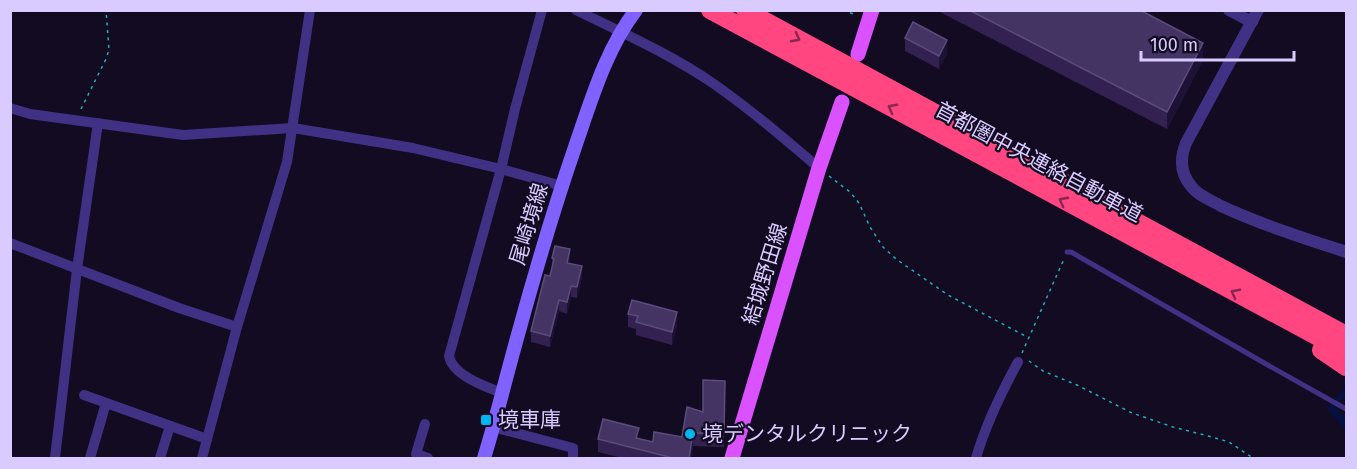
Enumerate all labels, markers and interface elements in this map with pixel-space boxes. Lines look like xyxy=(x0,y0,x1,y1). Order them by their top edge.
scale bar xyxy=(1141,24,1294,62)
one-way arrow xyxy=(790,31,800,42)
text: 100 m xyxy=(1150,34,1198,56)
street label: 首都圏中央連絡自動車道 xyxy=(931,96,1147,228)
one-way arrow xyxy=(887,104,898,115)
street label: 尾崎境線 xyxy=(504,180,554,268)
one-way arrow xyxy=(1059,197,1070,208)
street label: 結城野田線 xyxy=(737,220,793,328)
one-way arrow xyxy=(1231,289,1242,300)
place label: 境車庫 xyxy=(498,407,561,433)
marker: 境車庫 xyxy=(479,413,493,427)
place label: 境デンタルクリニック xyxy=(702,421,912,447)
marker: 境デンタルクリニック xyxy=(683,427,697,441)

